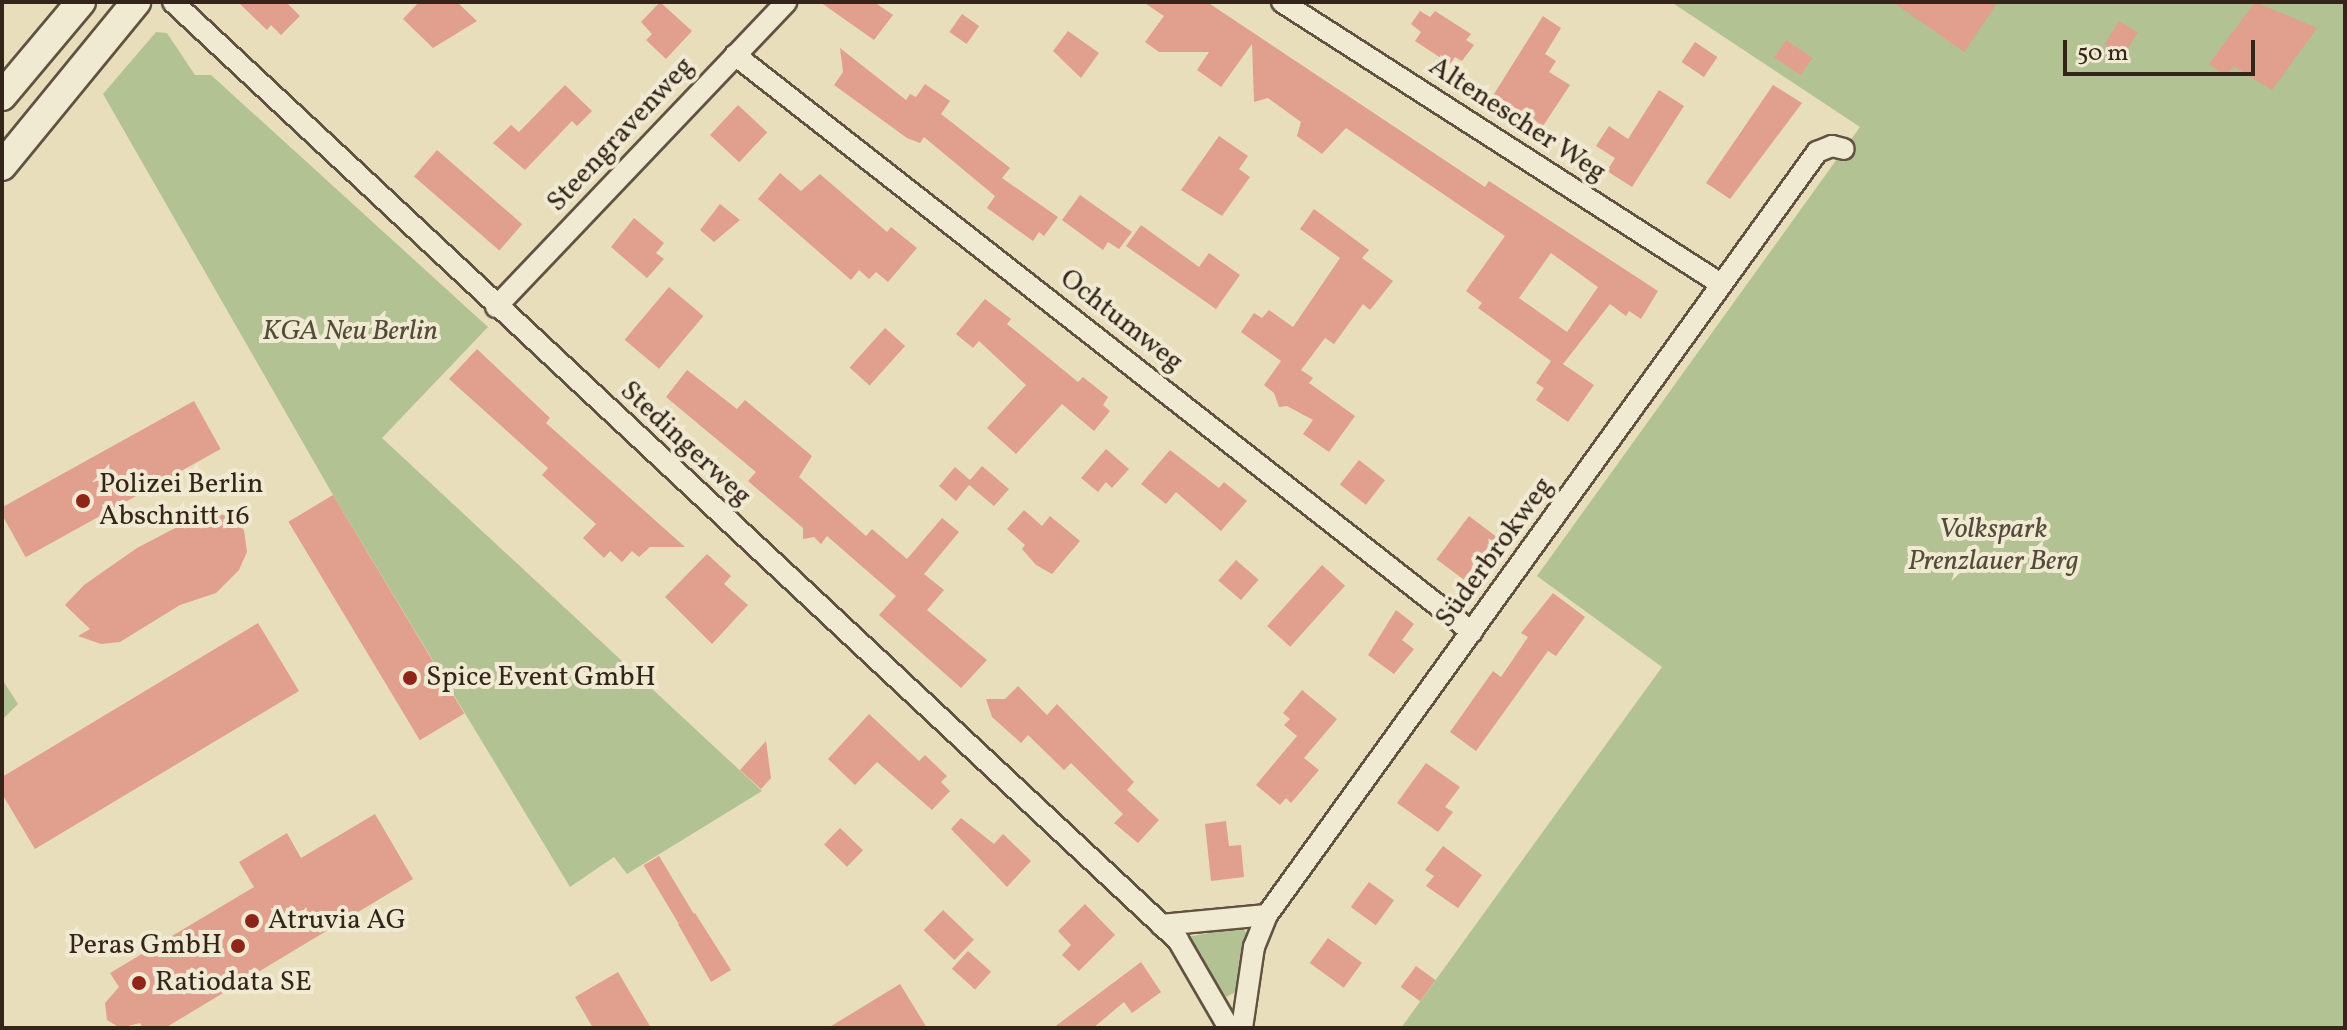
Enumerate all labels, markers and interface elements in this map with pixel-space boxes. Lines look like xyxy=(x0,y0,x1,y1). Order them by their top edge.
scale bar xyxy=(2067,24,2259,74)
text: 50 m xyxy=(2077,37,2129,71)
street label: Steengravenweg xyxy=(541,50,701,220)
street label: Altenescher Weg xyxy=(1422,50,1612,190)
street label: Ochtumweg xyxy=(1053,262,1189,380)
park label: KGA Neu Berlin xyxy=(262,315,438,349)
street label: Stedingerweg xyxy=(612,375,758,513)
place label: Polizei Berlin Abschnitt 16 xyxy=(99,468,263,534)
street label: Süderbrokweg xyxy=(1429,471,1561,635)
marker: Polizei Berlin Abschnitt 16 xyxy=(74,492,92,510)
park label: Volkspark Prenzlauer Berg xyxy=(1908,513,2078,579)
place label: Spice Event GmbH xyxy=(426,661,656,695)
marker: Spice Event GmbH xyxy=(401,669,419,687)
place label: Atruvia AG xyxy=(268,904,406,938)
marker: Atruvia AG xyxy=(243,912,261,930)
place label: Peras GmbH xyxy=(68,929,222,963)
marker: Peras GmbH xyxy=(229,937,247,955)
place label: Ratiodata SE xyxy=(155,966,312,1000)
marker: Ratiodata SE xyxy=(130,974,148,992)

